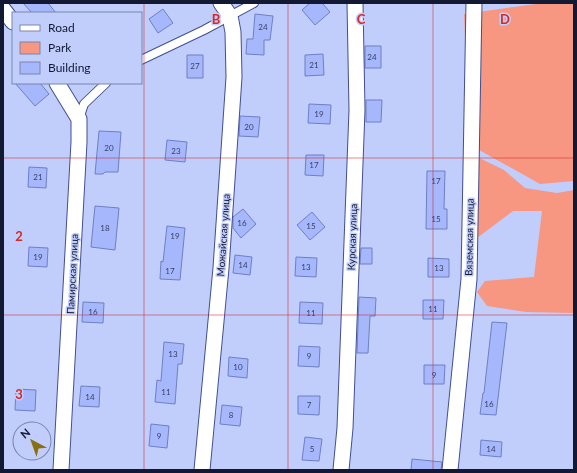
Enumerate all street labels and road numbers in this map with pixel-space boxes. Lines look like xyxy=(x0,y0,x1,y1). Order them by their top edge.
street label: Можайская улица xyxy=(214,193,232,277)
street label: Вяземская улица xyxy=(462,198,476,276)
street label: Курская улица xyxy=(345,203,359,271)
street label: Памирская улица xyxy=(64,234,80,314)

